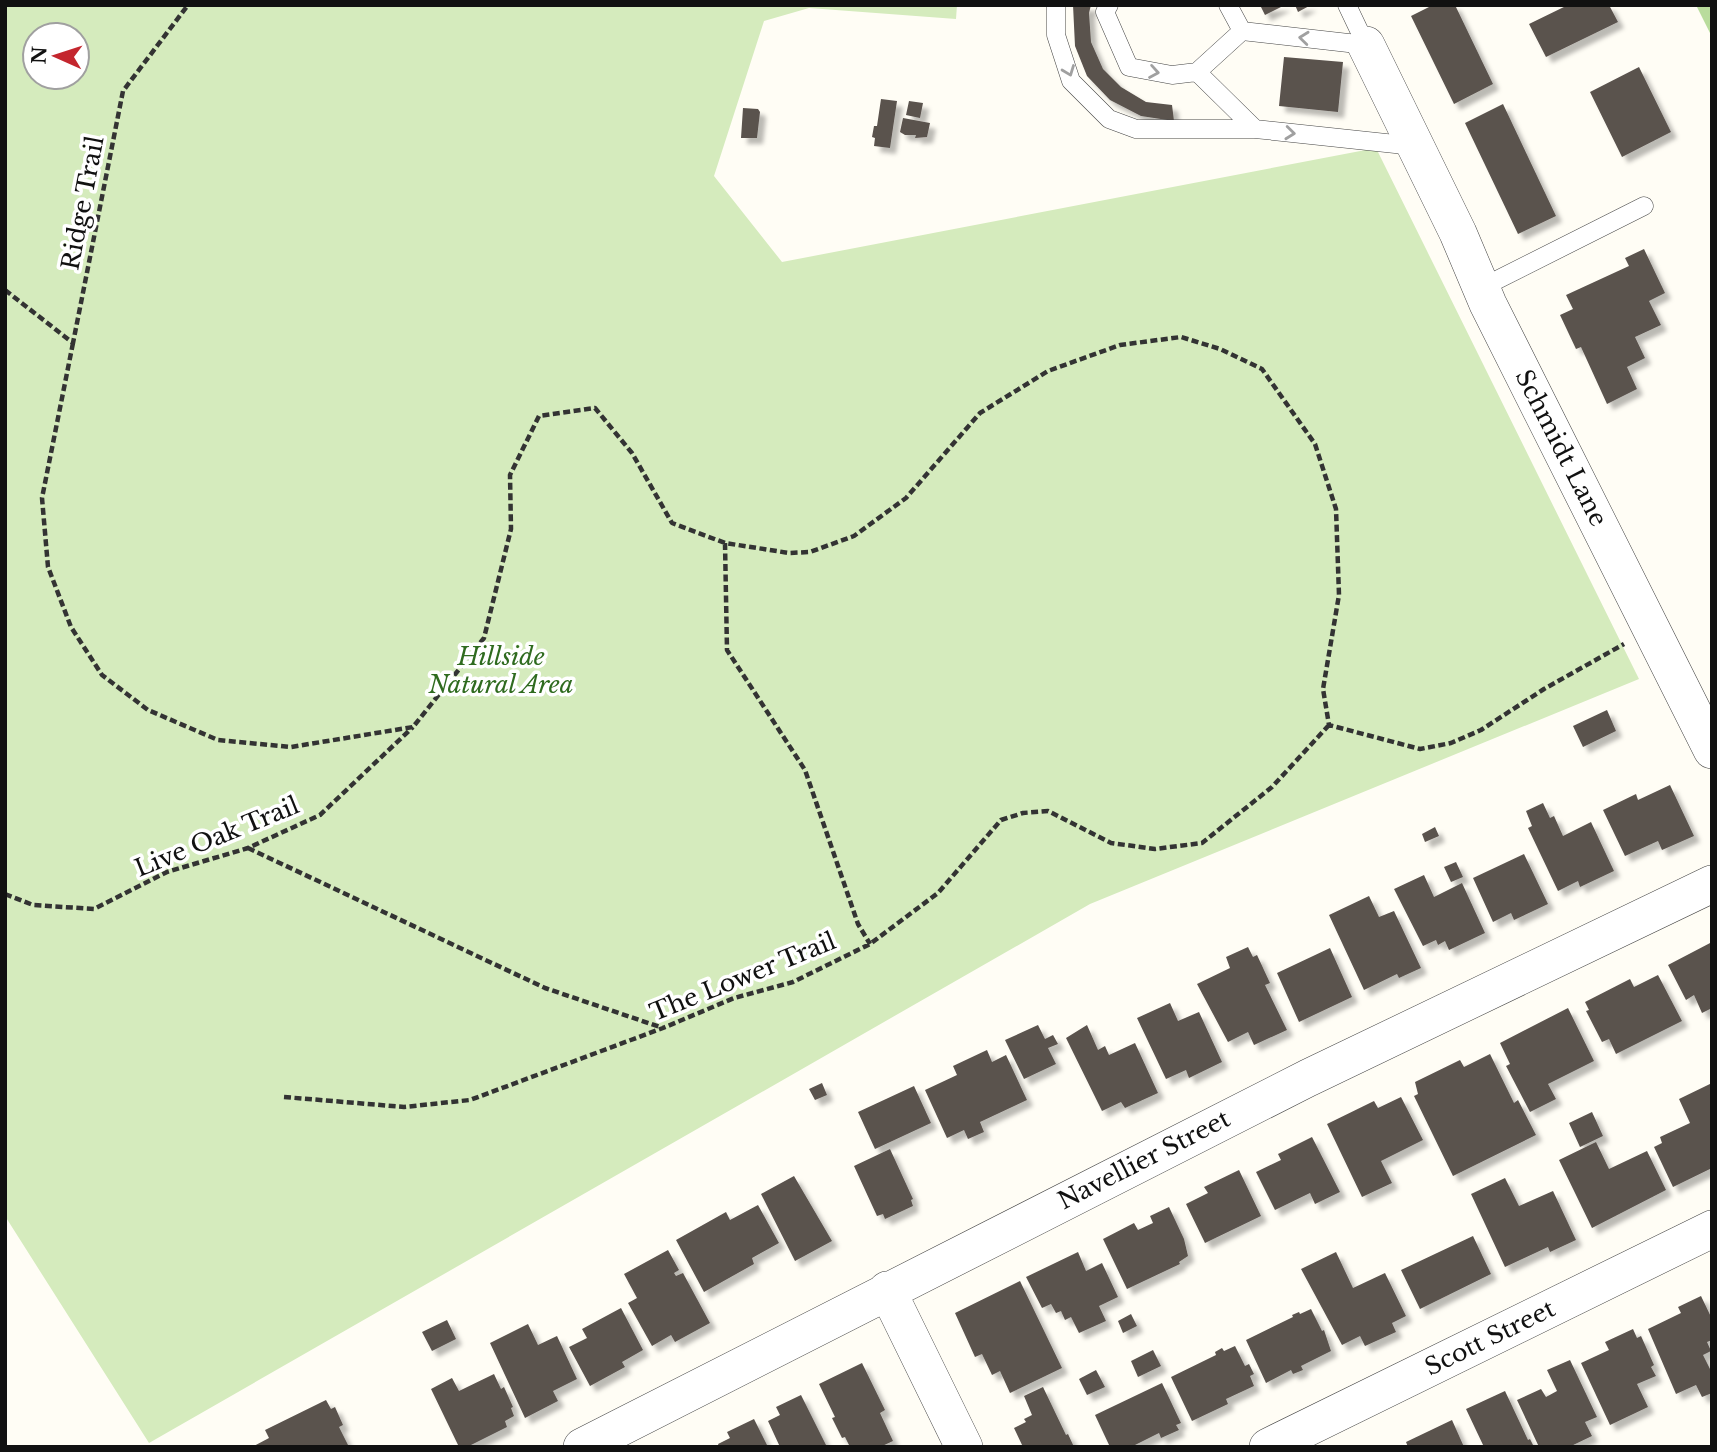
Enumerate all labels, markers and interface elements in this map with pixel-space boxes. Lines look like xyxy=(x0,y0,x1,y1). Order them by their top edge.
north arrow xyxy=(21,21,91,91)
one-way arrow xyxy=(1298,30,1310,45)
text: N xyxy=(28,45,51,65)
one-way arrow xyxy=(1148,64,1160,79)
one-way arrow xyxy=(1060,65,1074,77)
one-way arrow xyxy=(1285,125,1296,140)
street label: Ridge Trail xyxy=(55,133,110,272)
street label: Schmidt Lane xyxy=(1509,365,1613,531)
park label: Hillside Natural Area xyxy=(428,642,573,699)
street label: Live Oak Trail xyxy=(130,790,304,883)
street label: The Lower Trail xyxy=(646,926,840,1027)
street label: Navellier Street xyxy=(1053,1104,1235,1215)
street label: Scott Street xyxy=(1420,1294,1560,1382)

